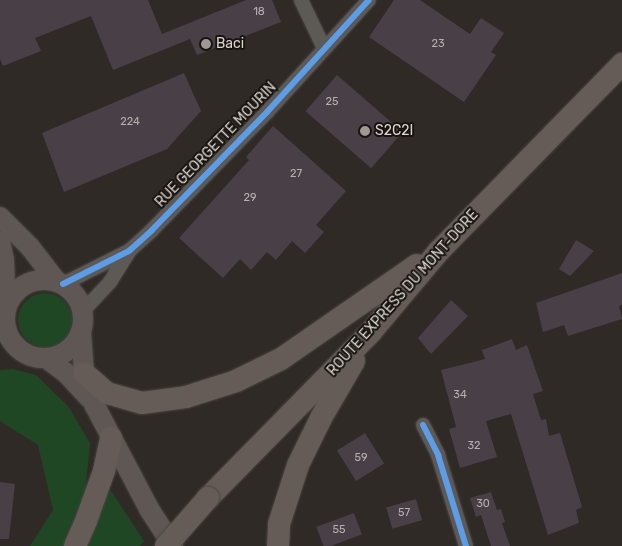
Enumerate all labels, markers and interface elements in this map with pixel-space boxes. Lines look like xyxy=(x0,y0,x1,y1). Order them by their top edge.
house number: 18 xyxy=(253,5,265,19)
place label: Baci xyxy=(216,36,244,52)
house number: 23 xyxy=(431,37,445,51)
marker: Baci xyxy=(200,38,212,50)
street label: RUE GEORGETTE MOURIN xyxy=(152,79,280,211)
house number: 25 xyxy=(326,95,338,109)
house number: 224 xyxy=(120,115,140,129)
place label: S2C2I xyxy=(375,123,413,139)
marker: S2C2I xyxy=(359,125,371,137)
house number: 27 xyxy=(290,167,302,181)
house number: 29 xyxy=(244,191,256,205)
street label: ROUTE EXPRESS DU MONT-DORE xyxy=(324,207,482,379)
house number: 34 xyxy=(453,388,467,402)
house number: 32 xyxy=(467,439,481,453)
house number: 59 xyxy=(354,451,368,465)
house number: 30 xyxy=(476,497,490,511)
house number: 57 xyxy=(398,506,410,520)
house number: 55 xyxy=(332,523,346,537)

